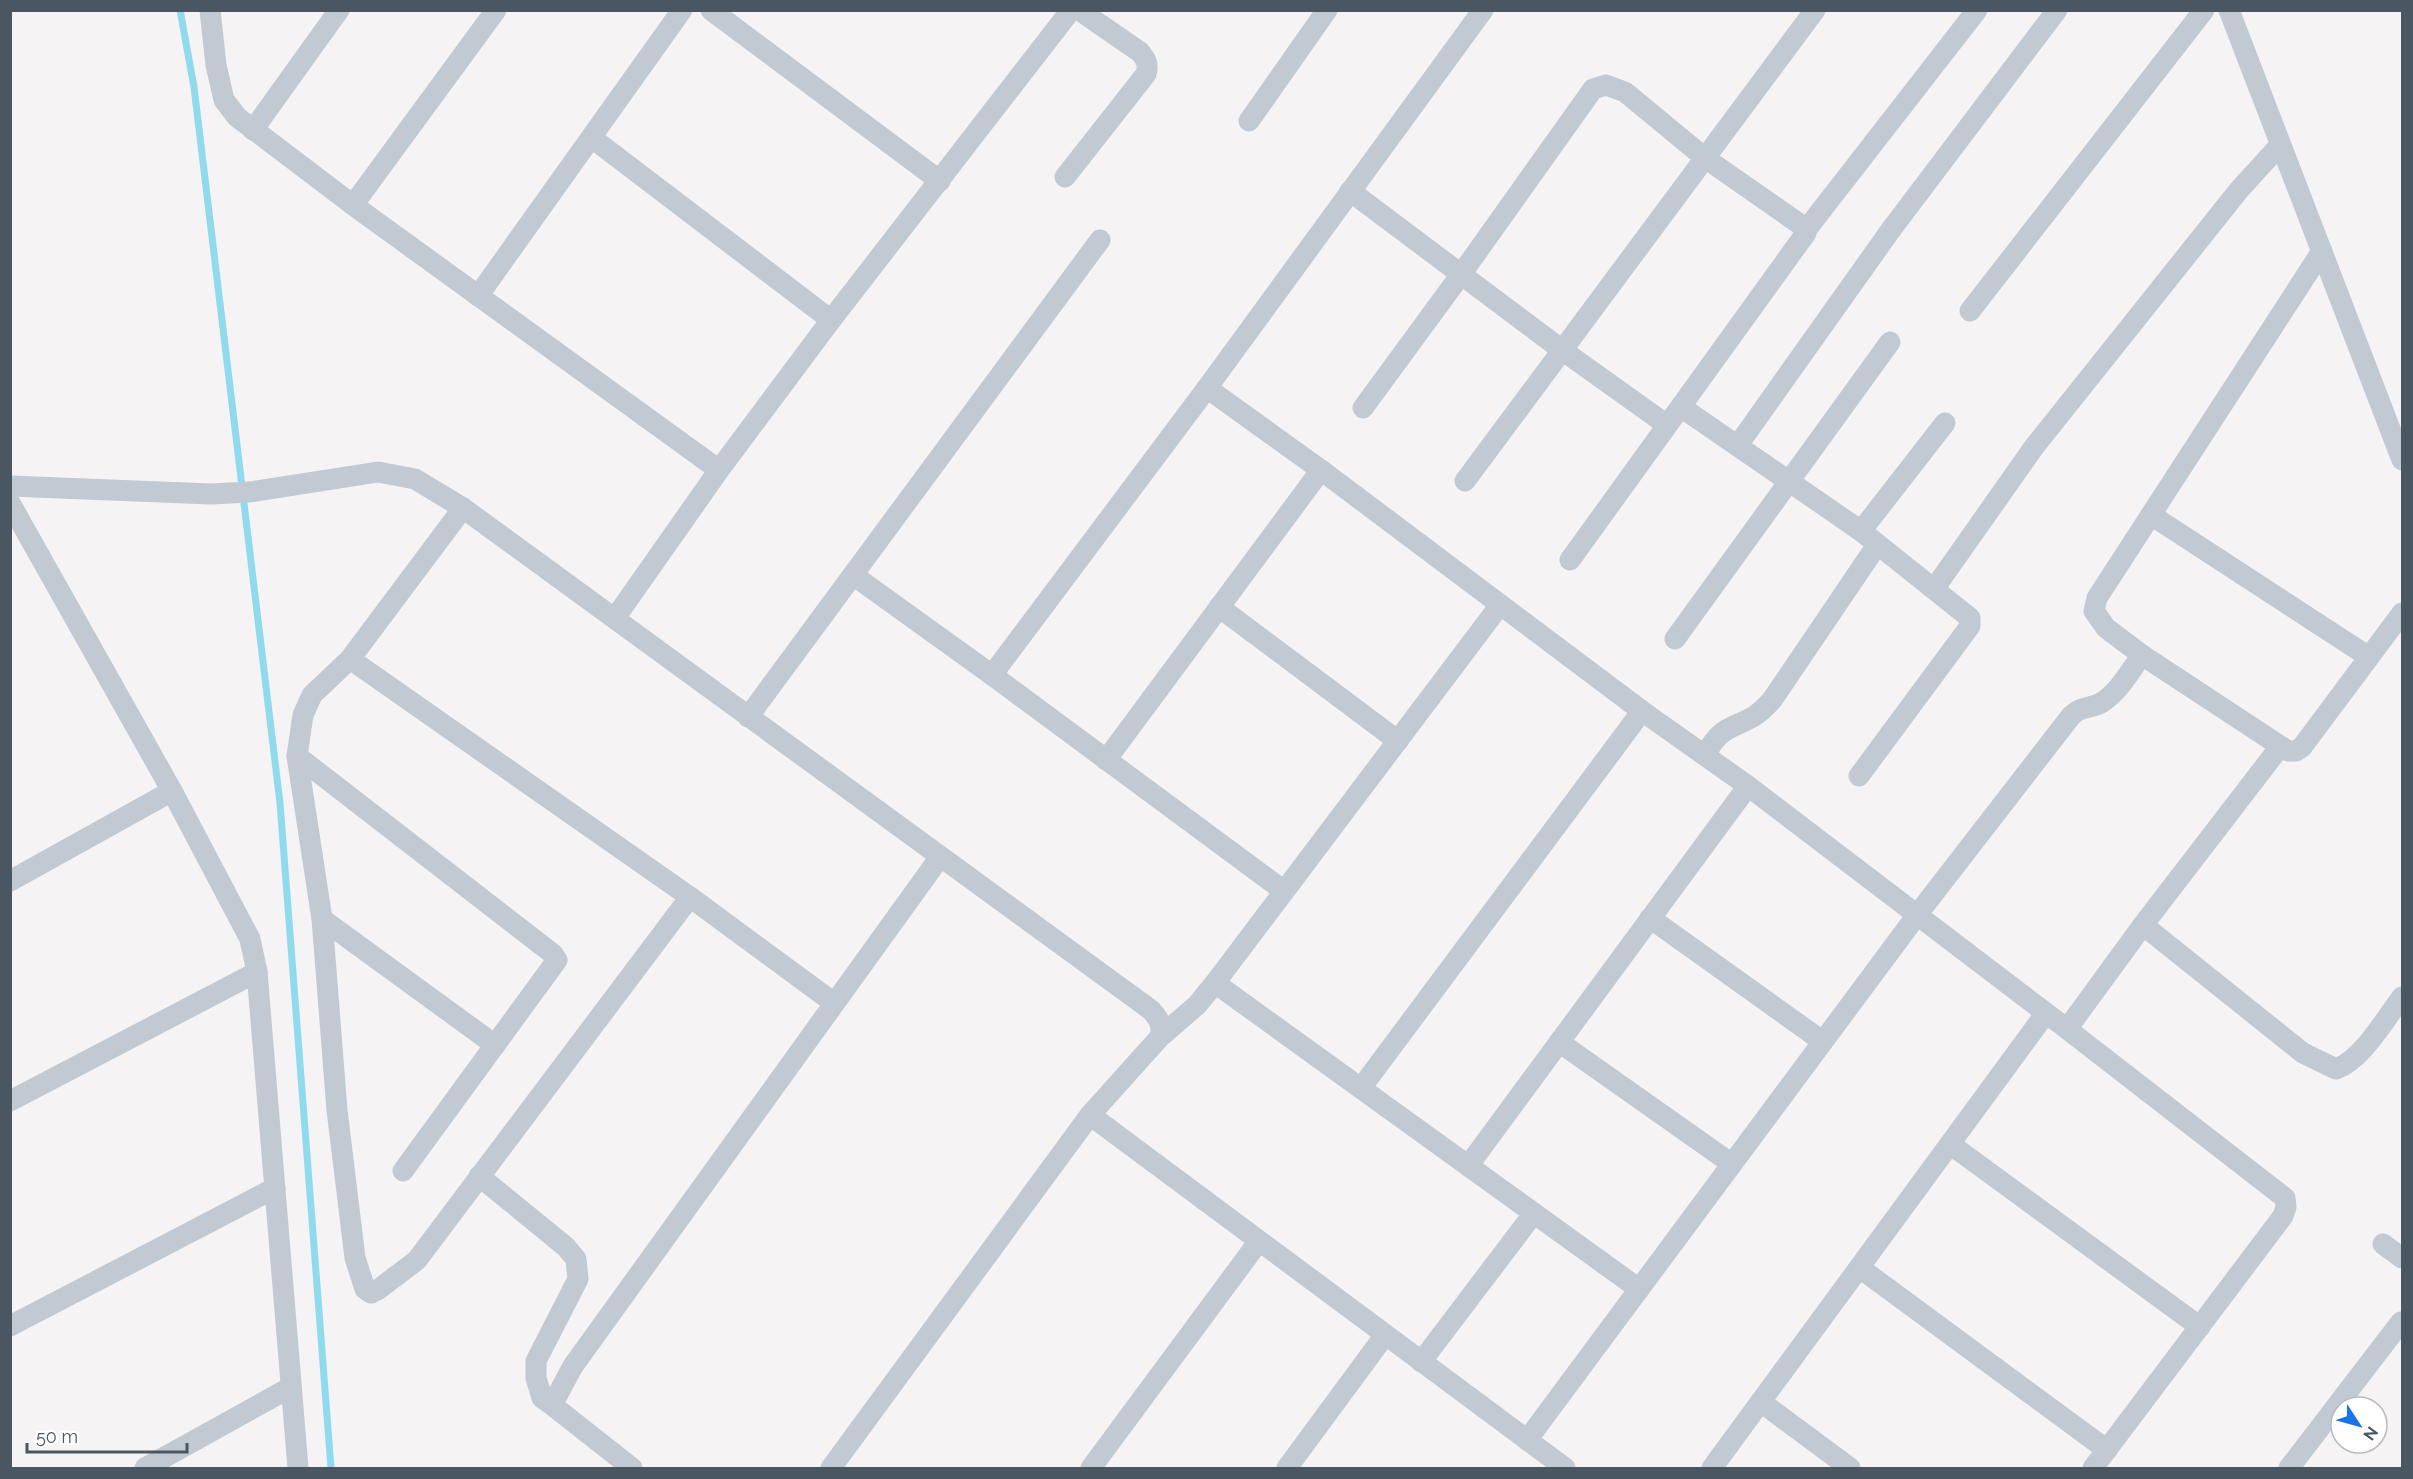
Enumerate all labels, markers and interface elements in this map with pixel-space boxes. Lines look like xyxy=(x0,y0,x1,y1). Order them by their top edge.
north arrow xyxy=(2329,1395,2389,1455)
scale bar xyxy=(27,1416,188,1454)
text: N xyxy=(2359,1423,2382,1444)
text: 50 m xyxy=(36,1426,78,1447)

